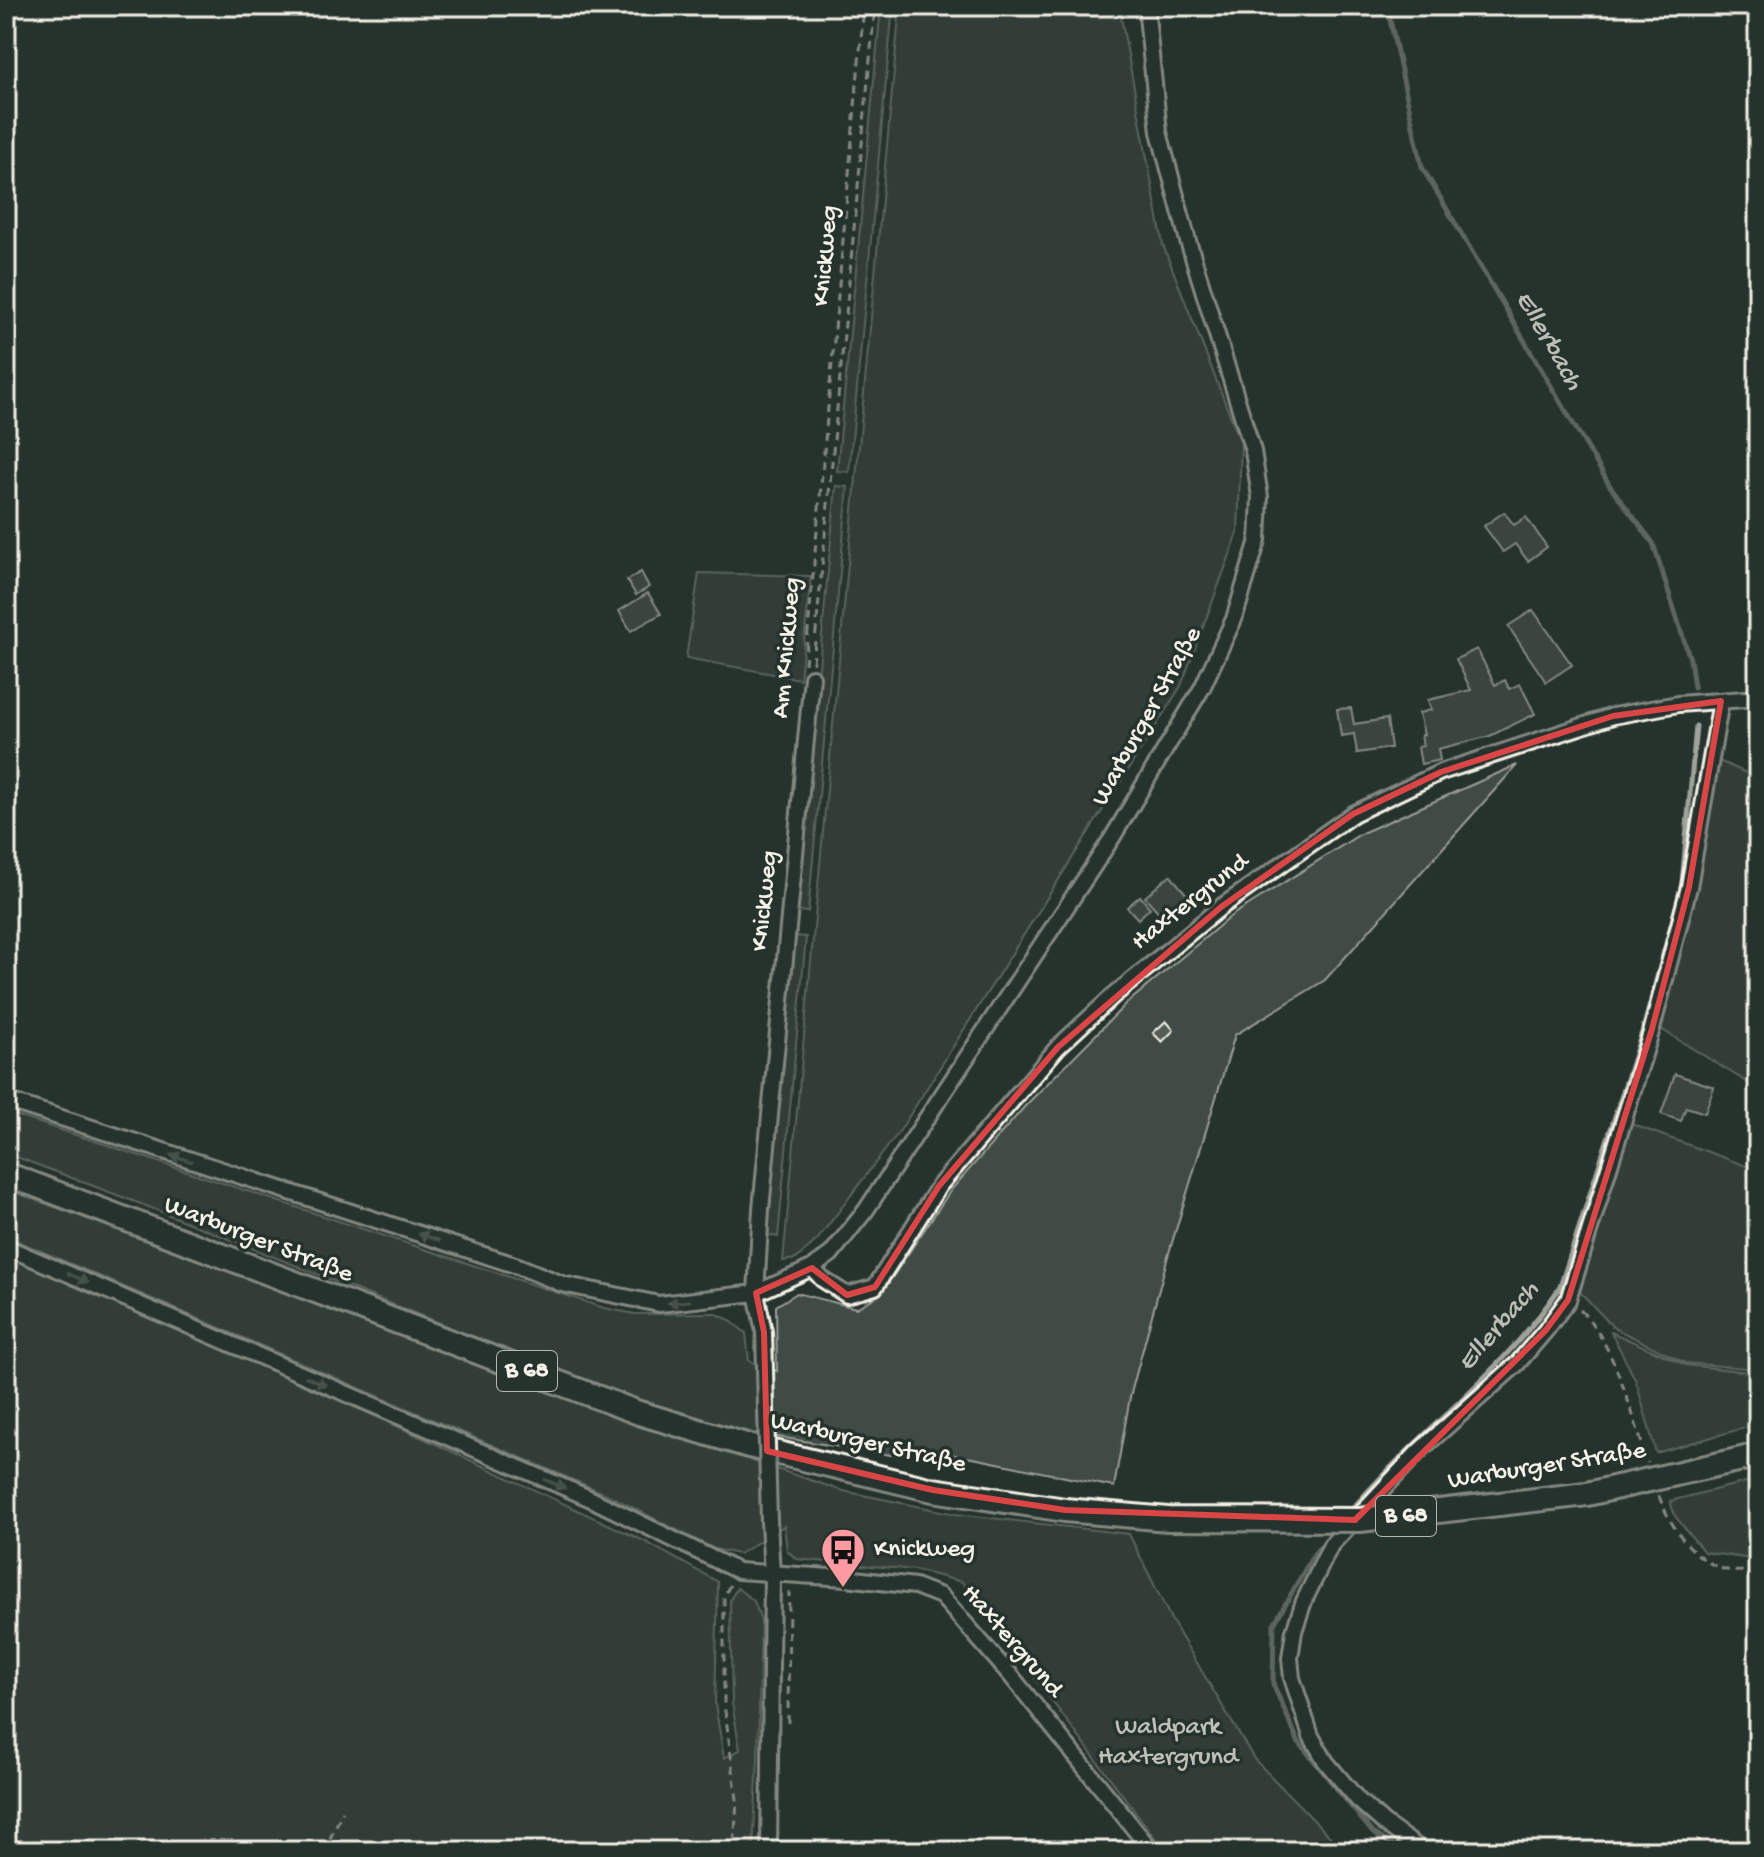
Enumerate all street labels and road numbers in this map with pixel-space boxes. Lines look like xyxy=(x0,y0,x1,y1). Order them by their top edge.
street label: Knickweg xyxy=(807,204,847,308)
street label: Am Knickweg xyxy=(766,576,810,720)
street label: Warburger Straße xyxy=(1086,622,1210,812)
street label: Haxtergrund xyxy=(1126,847,1257,958)
street label: Knickweg xyxy=(745,849,787,953)
street label: Warburger Straße xyxy=(159,1191,357,1292)
road number: B 68 xyxy=(497,1351,557,1391)
street label: Warburger Straße xyxy=(767,1406,969,1482)
street label: Warburger Straße xyxy=(1446,1436,1649,1498)
road number: B 68 xyxy=(1376,1496,1436,1536)
street label: Haxtergrund xyxy=(953,1579,1070,1706)

